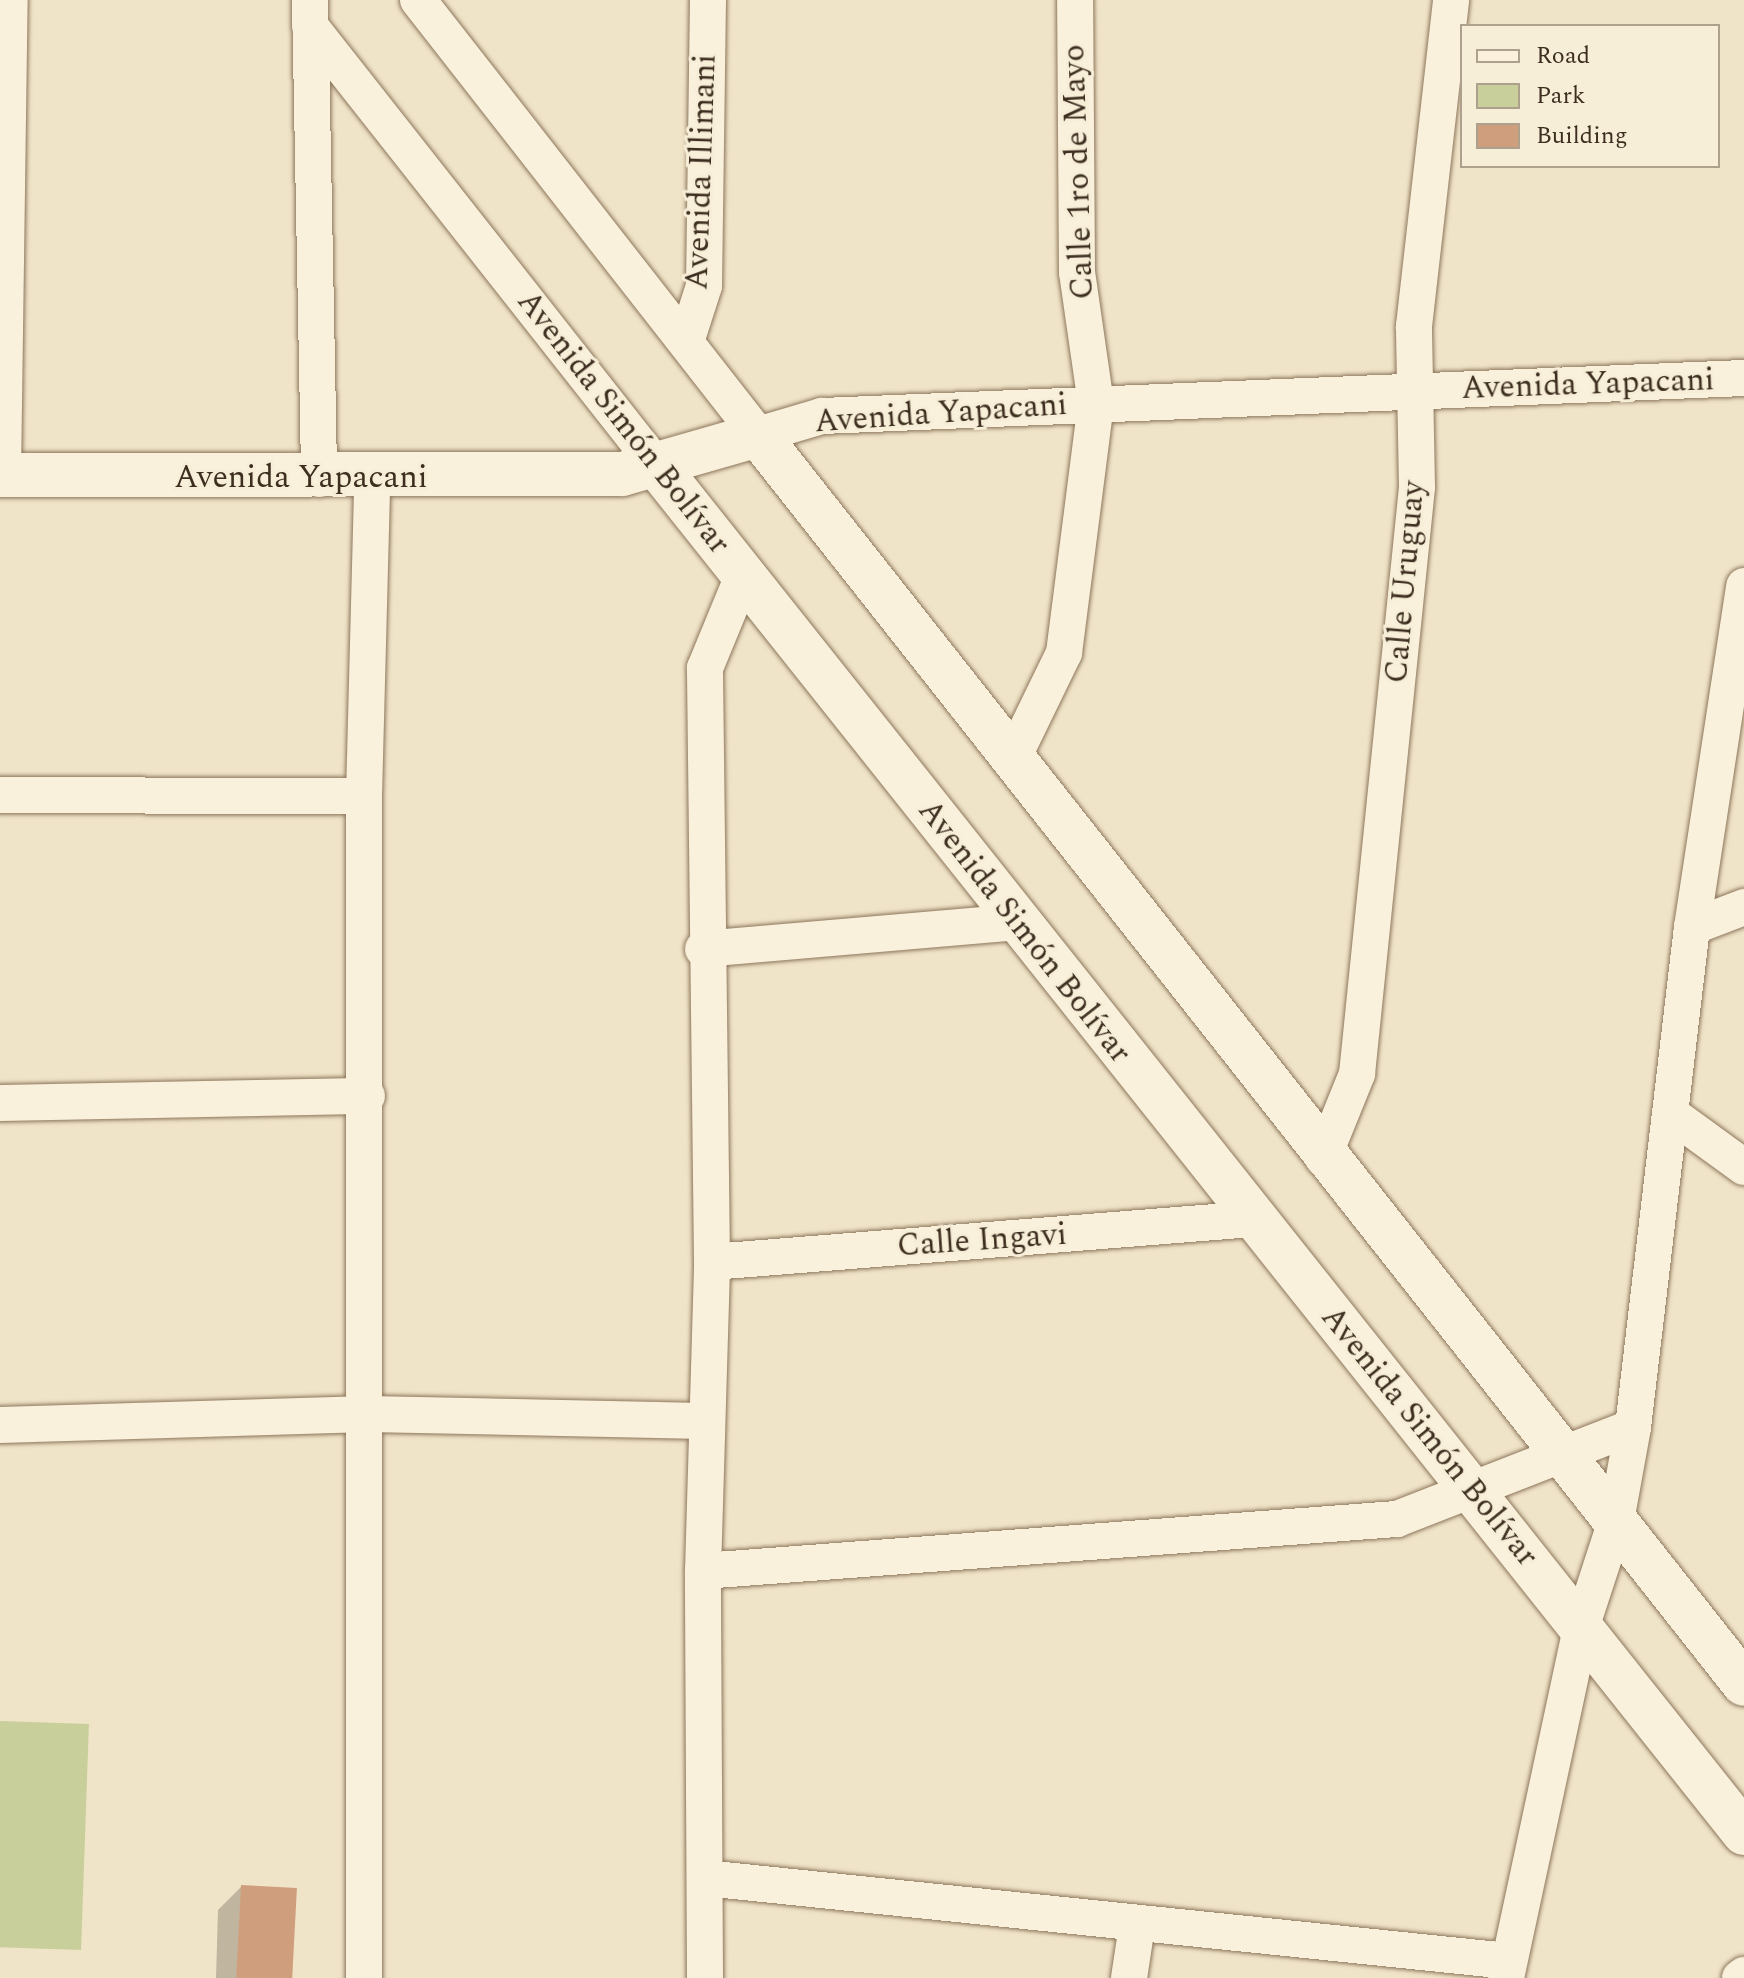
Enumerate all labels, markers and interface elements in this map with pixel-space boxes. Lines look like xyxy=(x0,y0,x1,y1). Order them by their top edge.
legend xyxy=(1460,24,1720,168)
text: Road xyxy=(1536,38,1590,74)
street label: Calle 1ro de Mayo xyxy=(1055,44,1103,300)
street label: Avenida Illimani xyxy=(679,53,725,291)
text: Park xyxy=(1536,78,1586,114)
text: Building xyxy=(1536,118,1628,154)
street label: Avenida Simón Bolívar xyxy=(508,284,738,562)
street label: Avenida Yapacani xyxy=(1461,361,1715,409)
street label: Avenida Yapacani xyxy=(813,386,1069,442)
street label: Avenida Yapacani xyxy=(174,459,428,497)
street label: Calle Uruguay xyxy=(1378,479,1434,685)
street label: Avenida Simón Bolívar xyxy=(909,793,1139,1071)
street label: Calle Ingavi xyxy=(896,1216,1068,1266)
street label: Avenida Simón Bolívar xyxy=(1312,1299,1546,1575)

